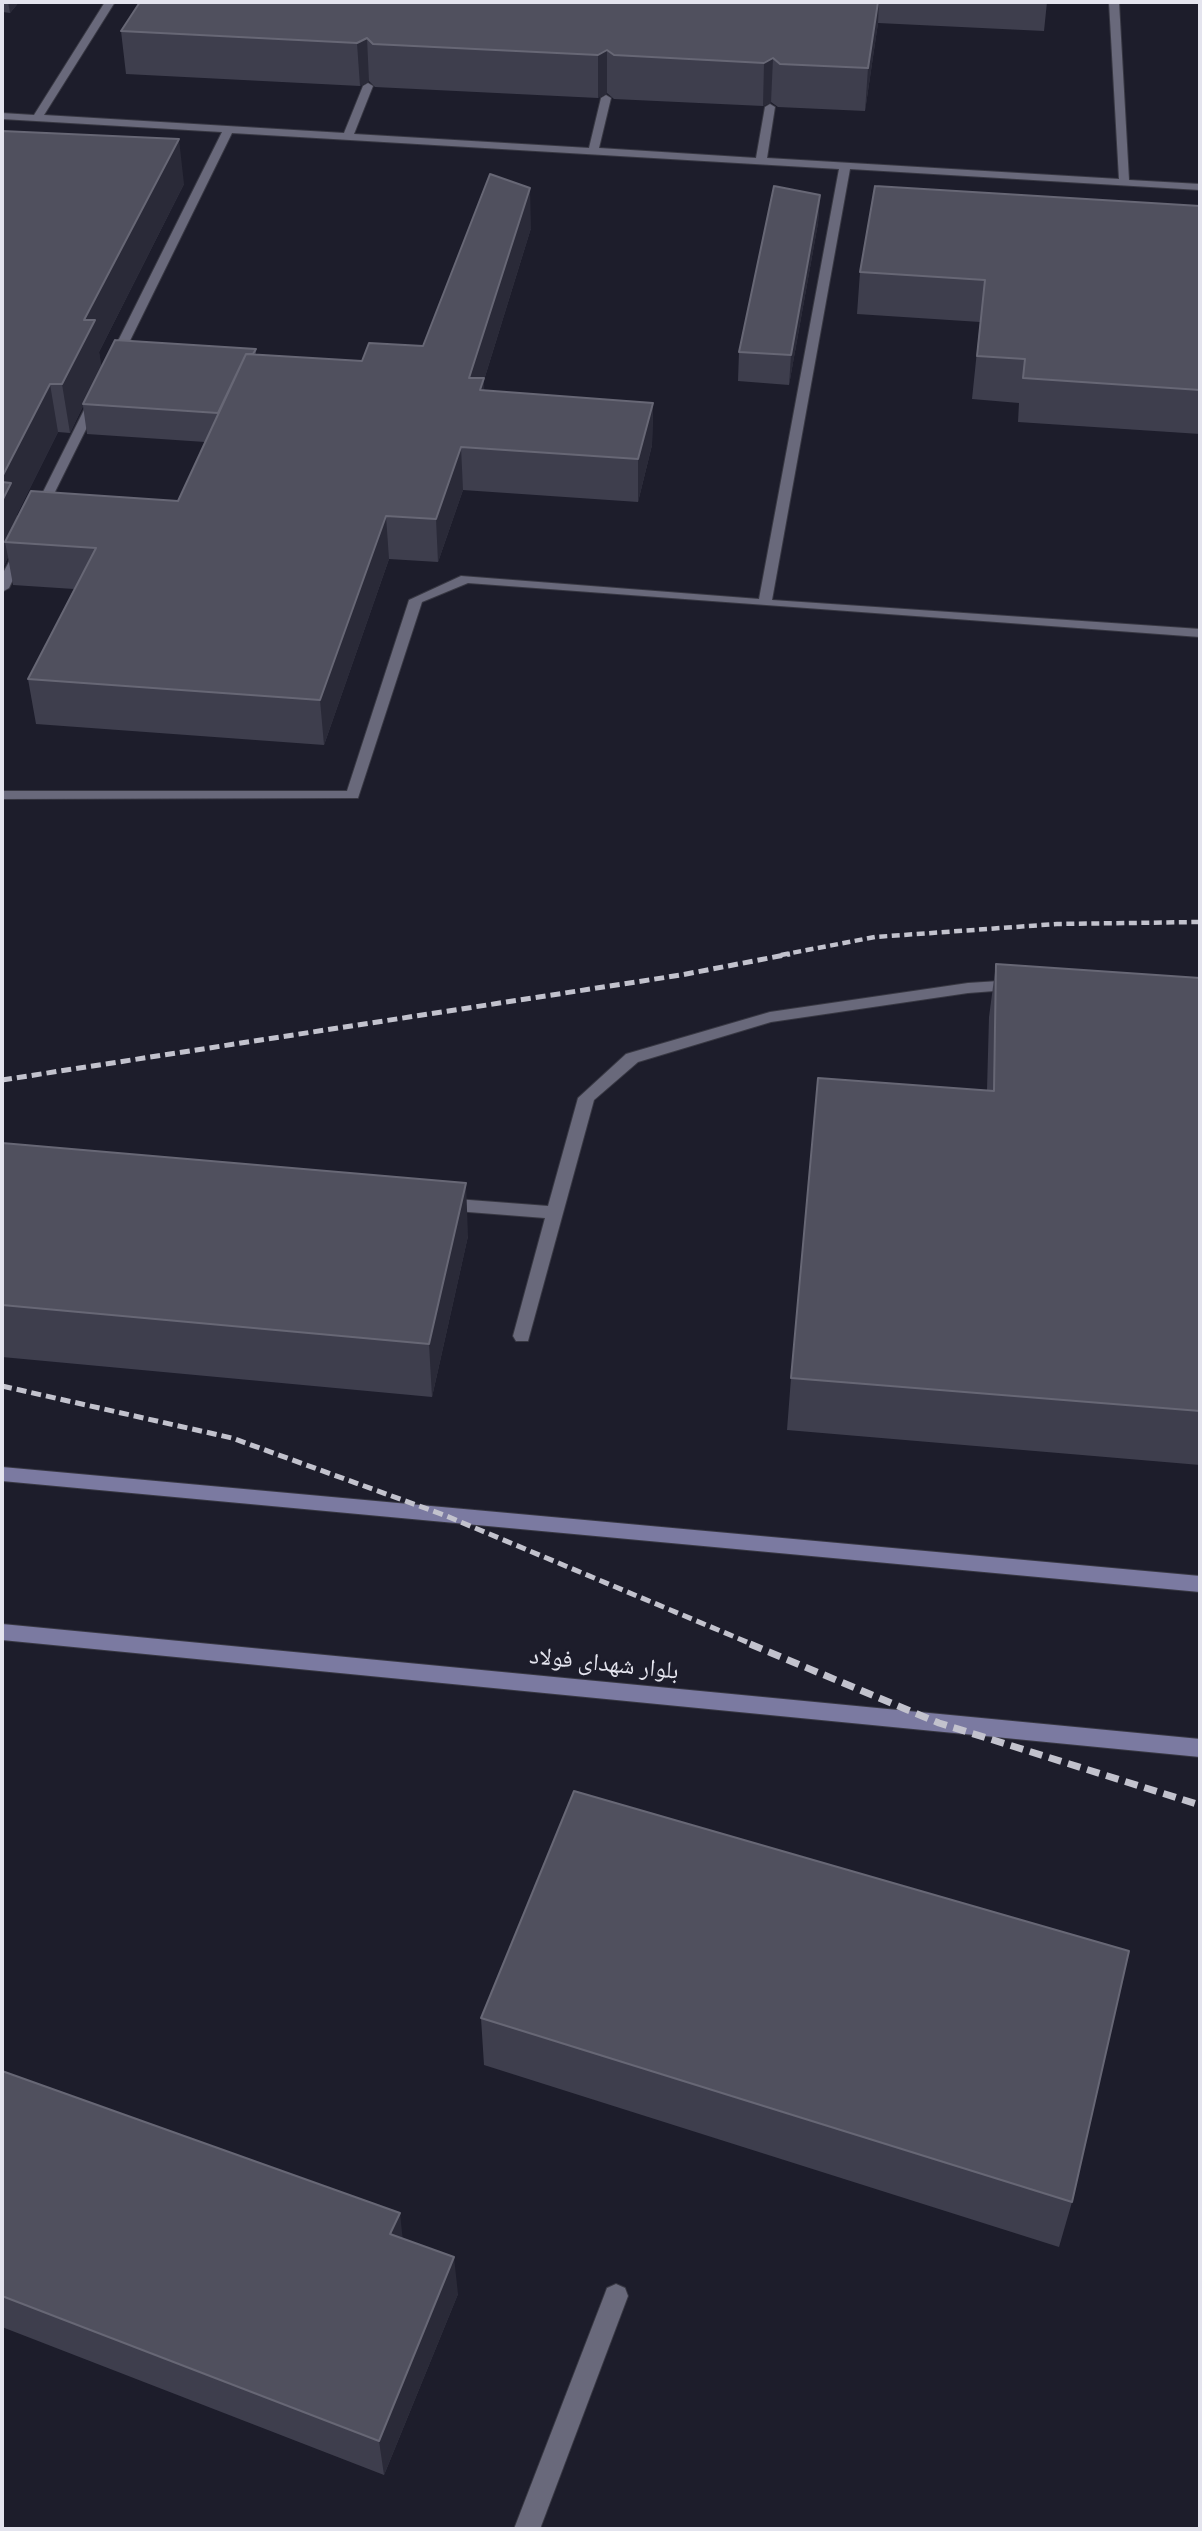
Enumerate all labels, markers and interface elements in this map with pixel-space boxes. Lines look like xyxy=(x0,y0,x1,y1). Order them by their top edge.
street label: بلوار شهدای فولاد xyxy=(528,1642,680,1686)

